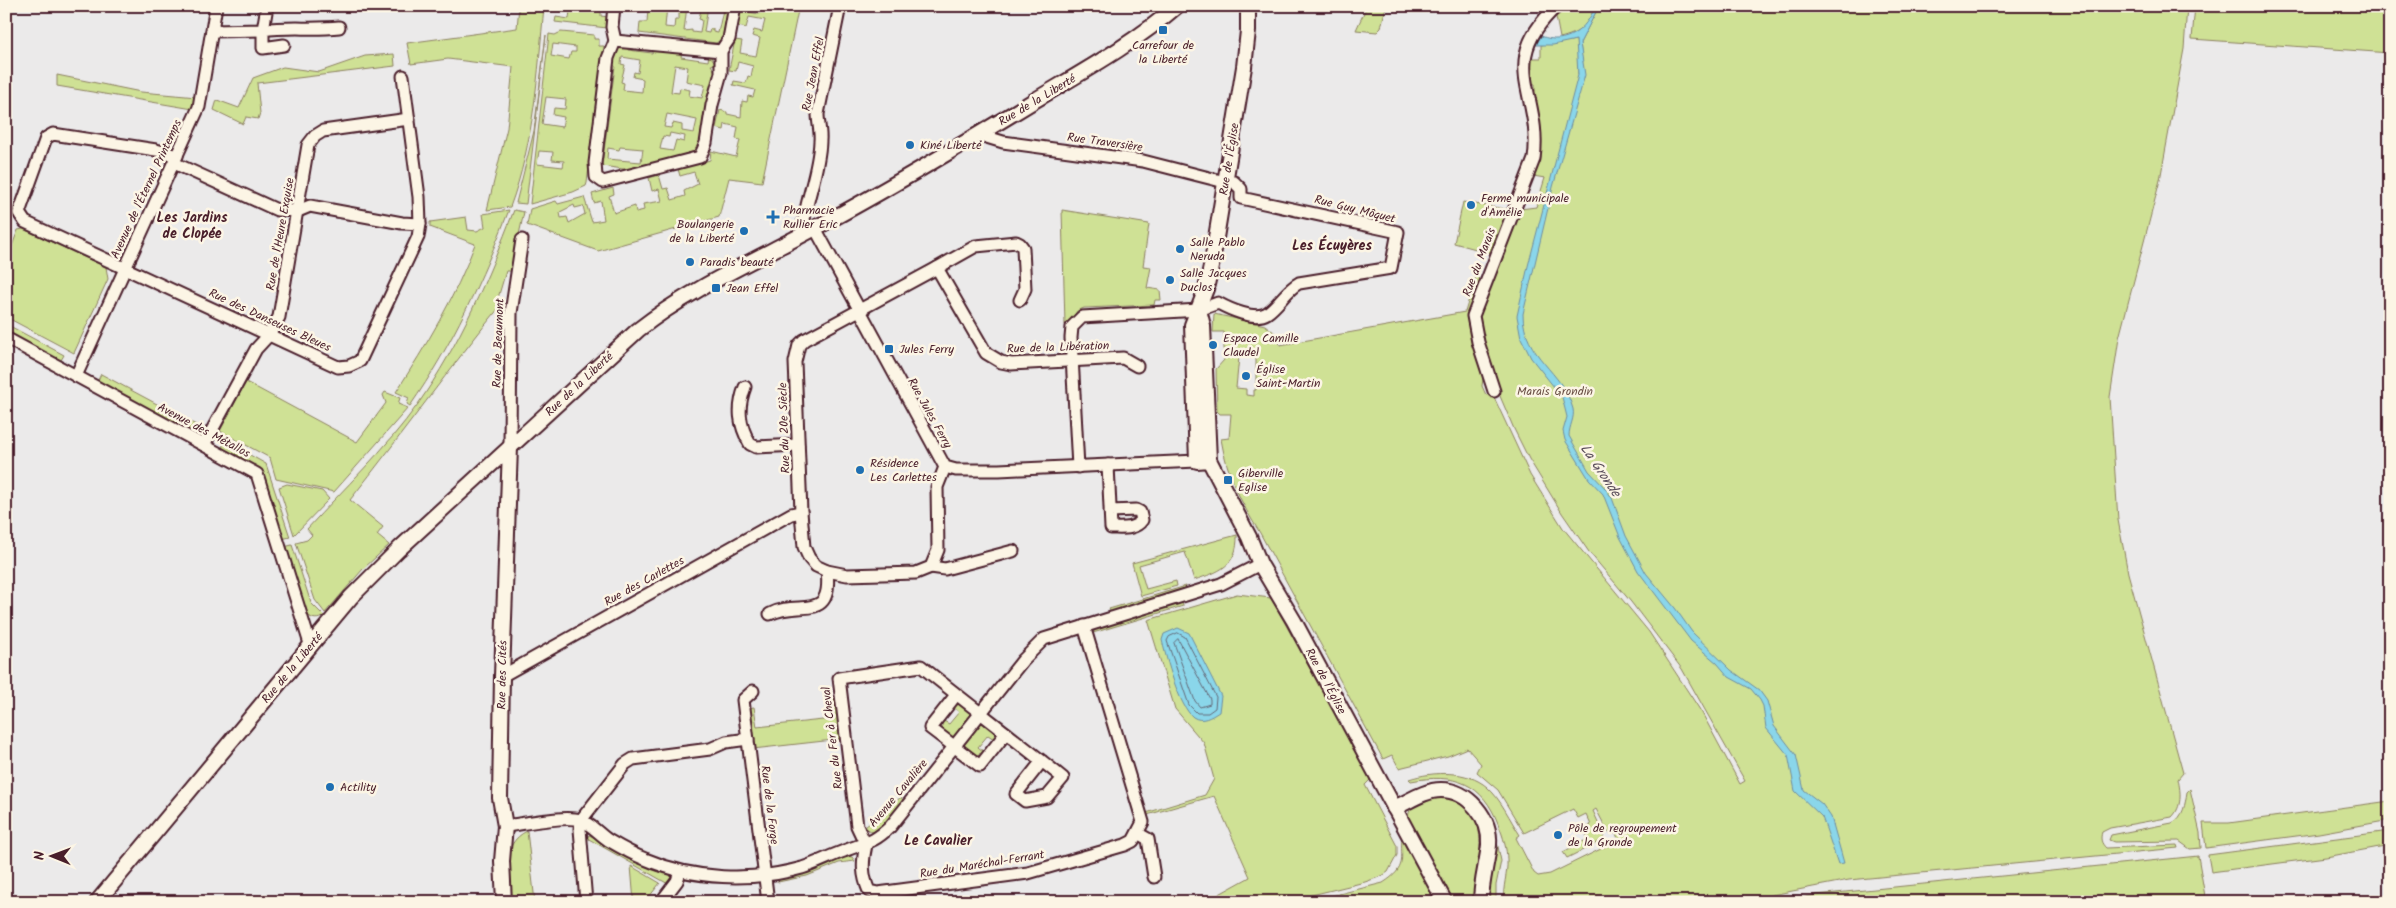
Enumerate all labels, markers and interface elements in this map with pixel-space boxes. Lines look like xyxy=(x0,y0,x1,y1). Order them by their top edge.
marker: Carrefour de la Liberté xyxy=(1157,24,1169,36)
street label: Rue Jean Effel xyxy=(797,35,830,113)
place label: Carrefour de la Liberté xyxy=(1132,36,1195,69)
street label: Rue de la Liberté xyxy=(995,69,1080,131)
street label: Avenue de l'Éternel Printemps xyxy=(106,116,187,262)
street label: Rue de l'Église xyxy=(1214,121,1245,197)
street label: Rue Traversière xyxy=(1066,128,1144,157)
place label: Kiné Liberté xyxy=(920,136,982,155)
marker: Kiné Liberté xyxy=(904,139,916,151)
street label: Rue de l'Heure Exquise xyxy=(261,176,300,292)
place label: Ferme municipale d'Amélie xyxy=(1481,189,1569,222)
street label: Rue Guy Môquet xyxy=(1312,190,1398,229)
marker: Ferme municipale d'Amélie xyxy=(1465,199,1477,211)
place label: Pharmacie Rullier Eric xyxy=(783,201,838,234)
district label: Les Jardins de Clopée xyxy=(157,207,228,245)
marker: Pharmacie Rullier Eric xyxy=(767,211,779,223)
place label: Boulangerie de la Liberté xyxy=(669,215,735,248)
marker: Boulangerie de la Liberté xyxy=(738,225,750,237)
street label: Rue du Marais xyxy=(1458,225,1501,299)
place label: Salle Pablo Neruda xyxy=(1190,233,1245,266)
district label: Les Écuyères xyxy=(1292,235,1372,257)
marker: Salle Pablo Neruda xyxy=(1174,243,1186,255)
place label: Paradis beauté xyxy=(700,253,774,272)
marker: Paradis beauté xyxy=(684,256,696,268)
place label: Salle Jacques Duclos xyxy=(1180,264,1247,297)
marker: Salle Jacques Duclos xyxy=(1164,274,1176,286)
place label: Jean Effel xyxy=(726,279,778,298)
marker: Jean Effel xyxy=(710,282,722,294)
street label: Rue des Danseuses Bleues xyxy=(205,284,334,357)
street label: Rue de Beaumont xyxy=(487,298,510,388)
place label: Espace Camille Claudel xyxy=(1223,329,1299,362)
street label: Rue de la Libération xyxy=(1006,336,1110,359)
marker: Espace Camille Claudel xyxy=(1207,339,1219,351)
place label: Jules Ferry xyxy=(899,340,954,359)
marker: Jules Ferry xyxy=(883,343,895,355)
street label: Rue de la Liberté xyxy=(541,347,618,421)
place label: Église Saint-Martin xyxy=(1256,360,1320,393)
marker: Église Saint-Martin xyxy=(1240,370,1252,382)
street label: Rue Jules Ferry xyxy=(902,375,957,452)
street label: Rue du 20e Siècle xyxy=(773,382,796,474)
park label: Marais Grondin xyxy=(1517,382,1593,401)
street label: Avenue des Métallos xyxy=(154,398,254,463)
water label: La Gronde xyxy=(1574,439,1627,503)
place label: Résidence Les Carlettes xyxy=(870,454,937,487)
marker: Résidence Les Carlettes xyxy=(854,464,866,476)
place label: Giberville Eglise xyxy=(1238,464,1284,497)
marker: Giberville Eglise xyxy=(1222,474,1234,486)
street label: Rue des Carlettes xyxy=(601,551,688,611)
street label: Rue de la Liberté xyxy=(257,628,328,708)
street label: Rue des Cités xyxy=(492,640,513,710)
street label: Rue de l'Église xyxy=(1300,645,1351,718)
street label: Rue du Fer à Cheval xyxy=(817,686,848,790)
street label: Avenue Cavalière xyxy=(864,755,933,832)
street label: Rue de la Forge xyxy=(755,765,784,846)
place label: Actility xyxy=(340,778,377,797)
marker: Actility xyxy=(324,781,336,793)
place label: Pôle de regroupement de la Gronde xyxy=(1568,819,1677,852)
marker: Pôle de regroupement de la Gronde xyxy=(1552,829,1564,841)
north arrow xyxy=(28,830,78,880)
district label: Le Cavalier xyxy=(904,830,973,852)
street label: Rue du Maréchal-Ferrant xyxy=(918,845,1046,884)
text: N xyxy=(29,851,51,860)

